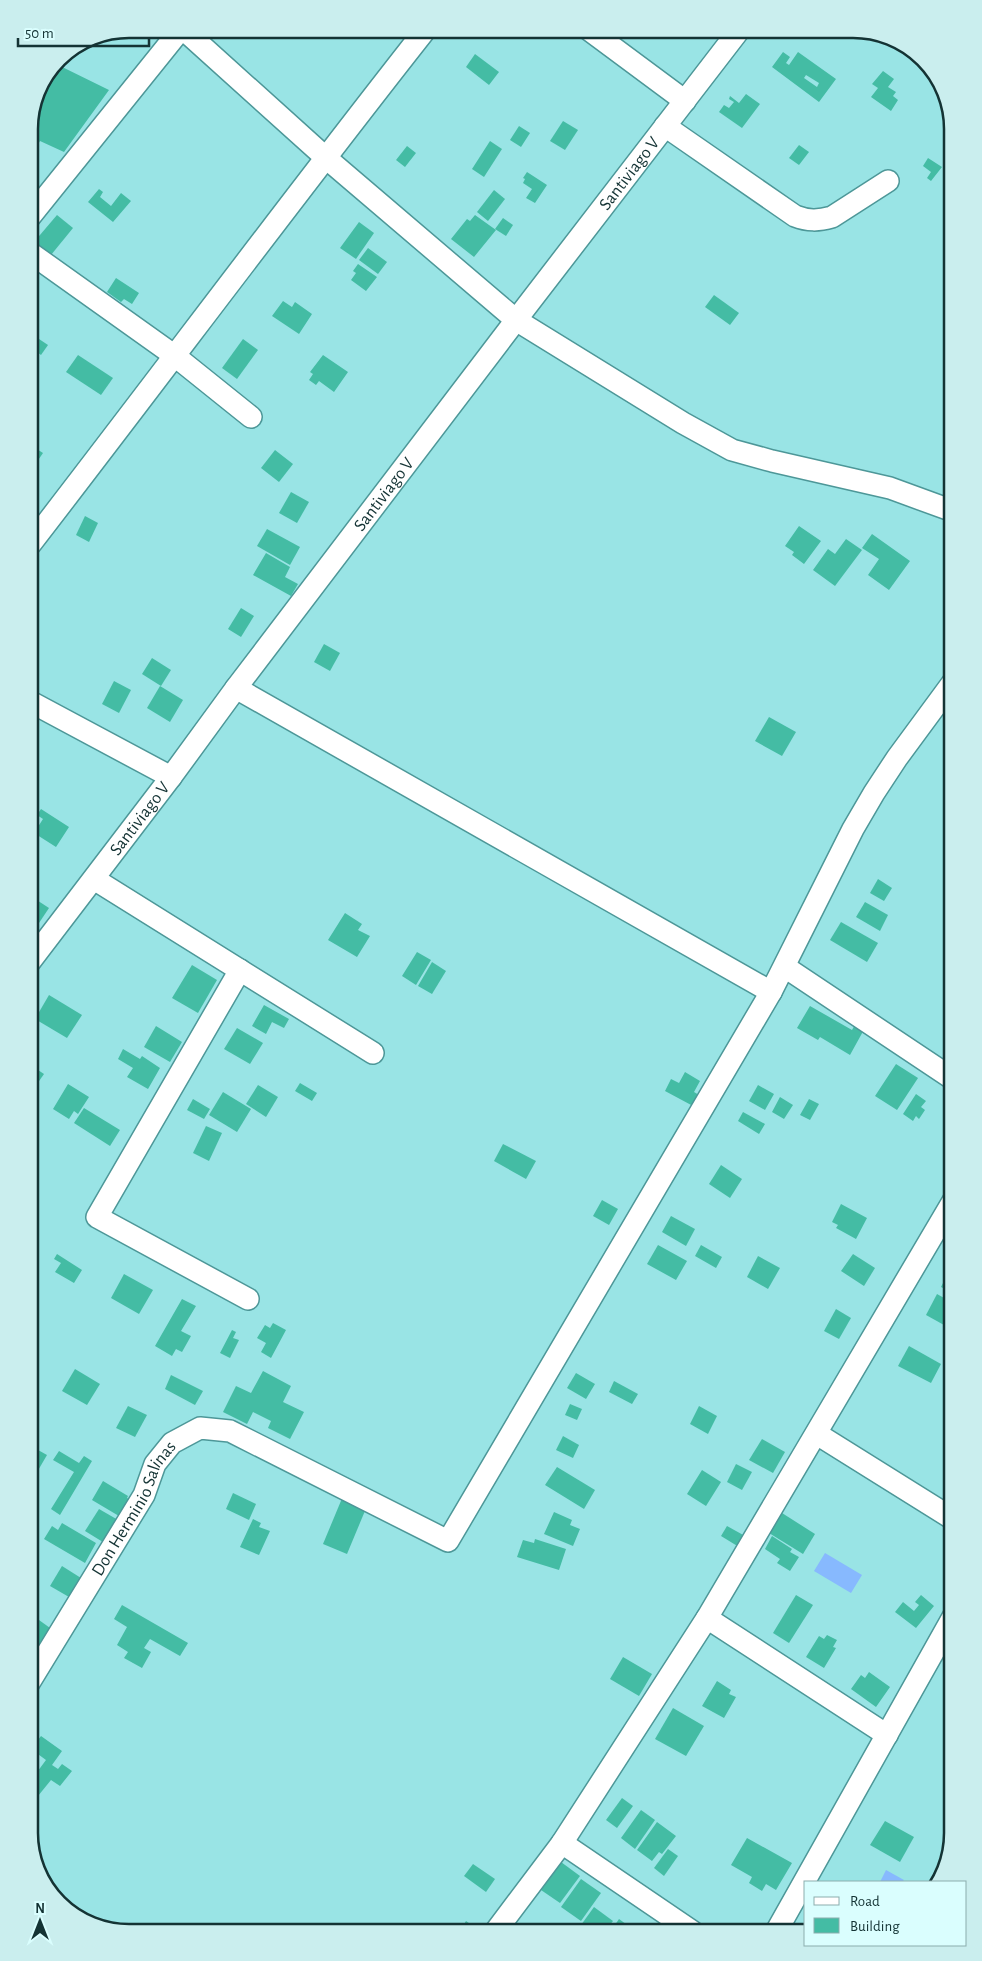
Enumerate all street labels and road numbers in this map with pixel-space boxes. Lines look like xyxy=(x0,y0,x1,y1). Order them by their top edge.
street label: Santiviago V xyxy=(596,133,664,214)
street label: Santiviago V xyxy=(351,454,418,535)
street label: Santiviago V xyxy=(107,778,174,859)
street label: Don Herminio Salinas xyxy=(89,1438,180,1579)

